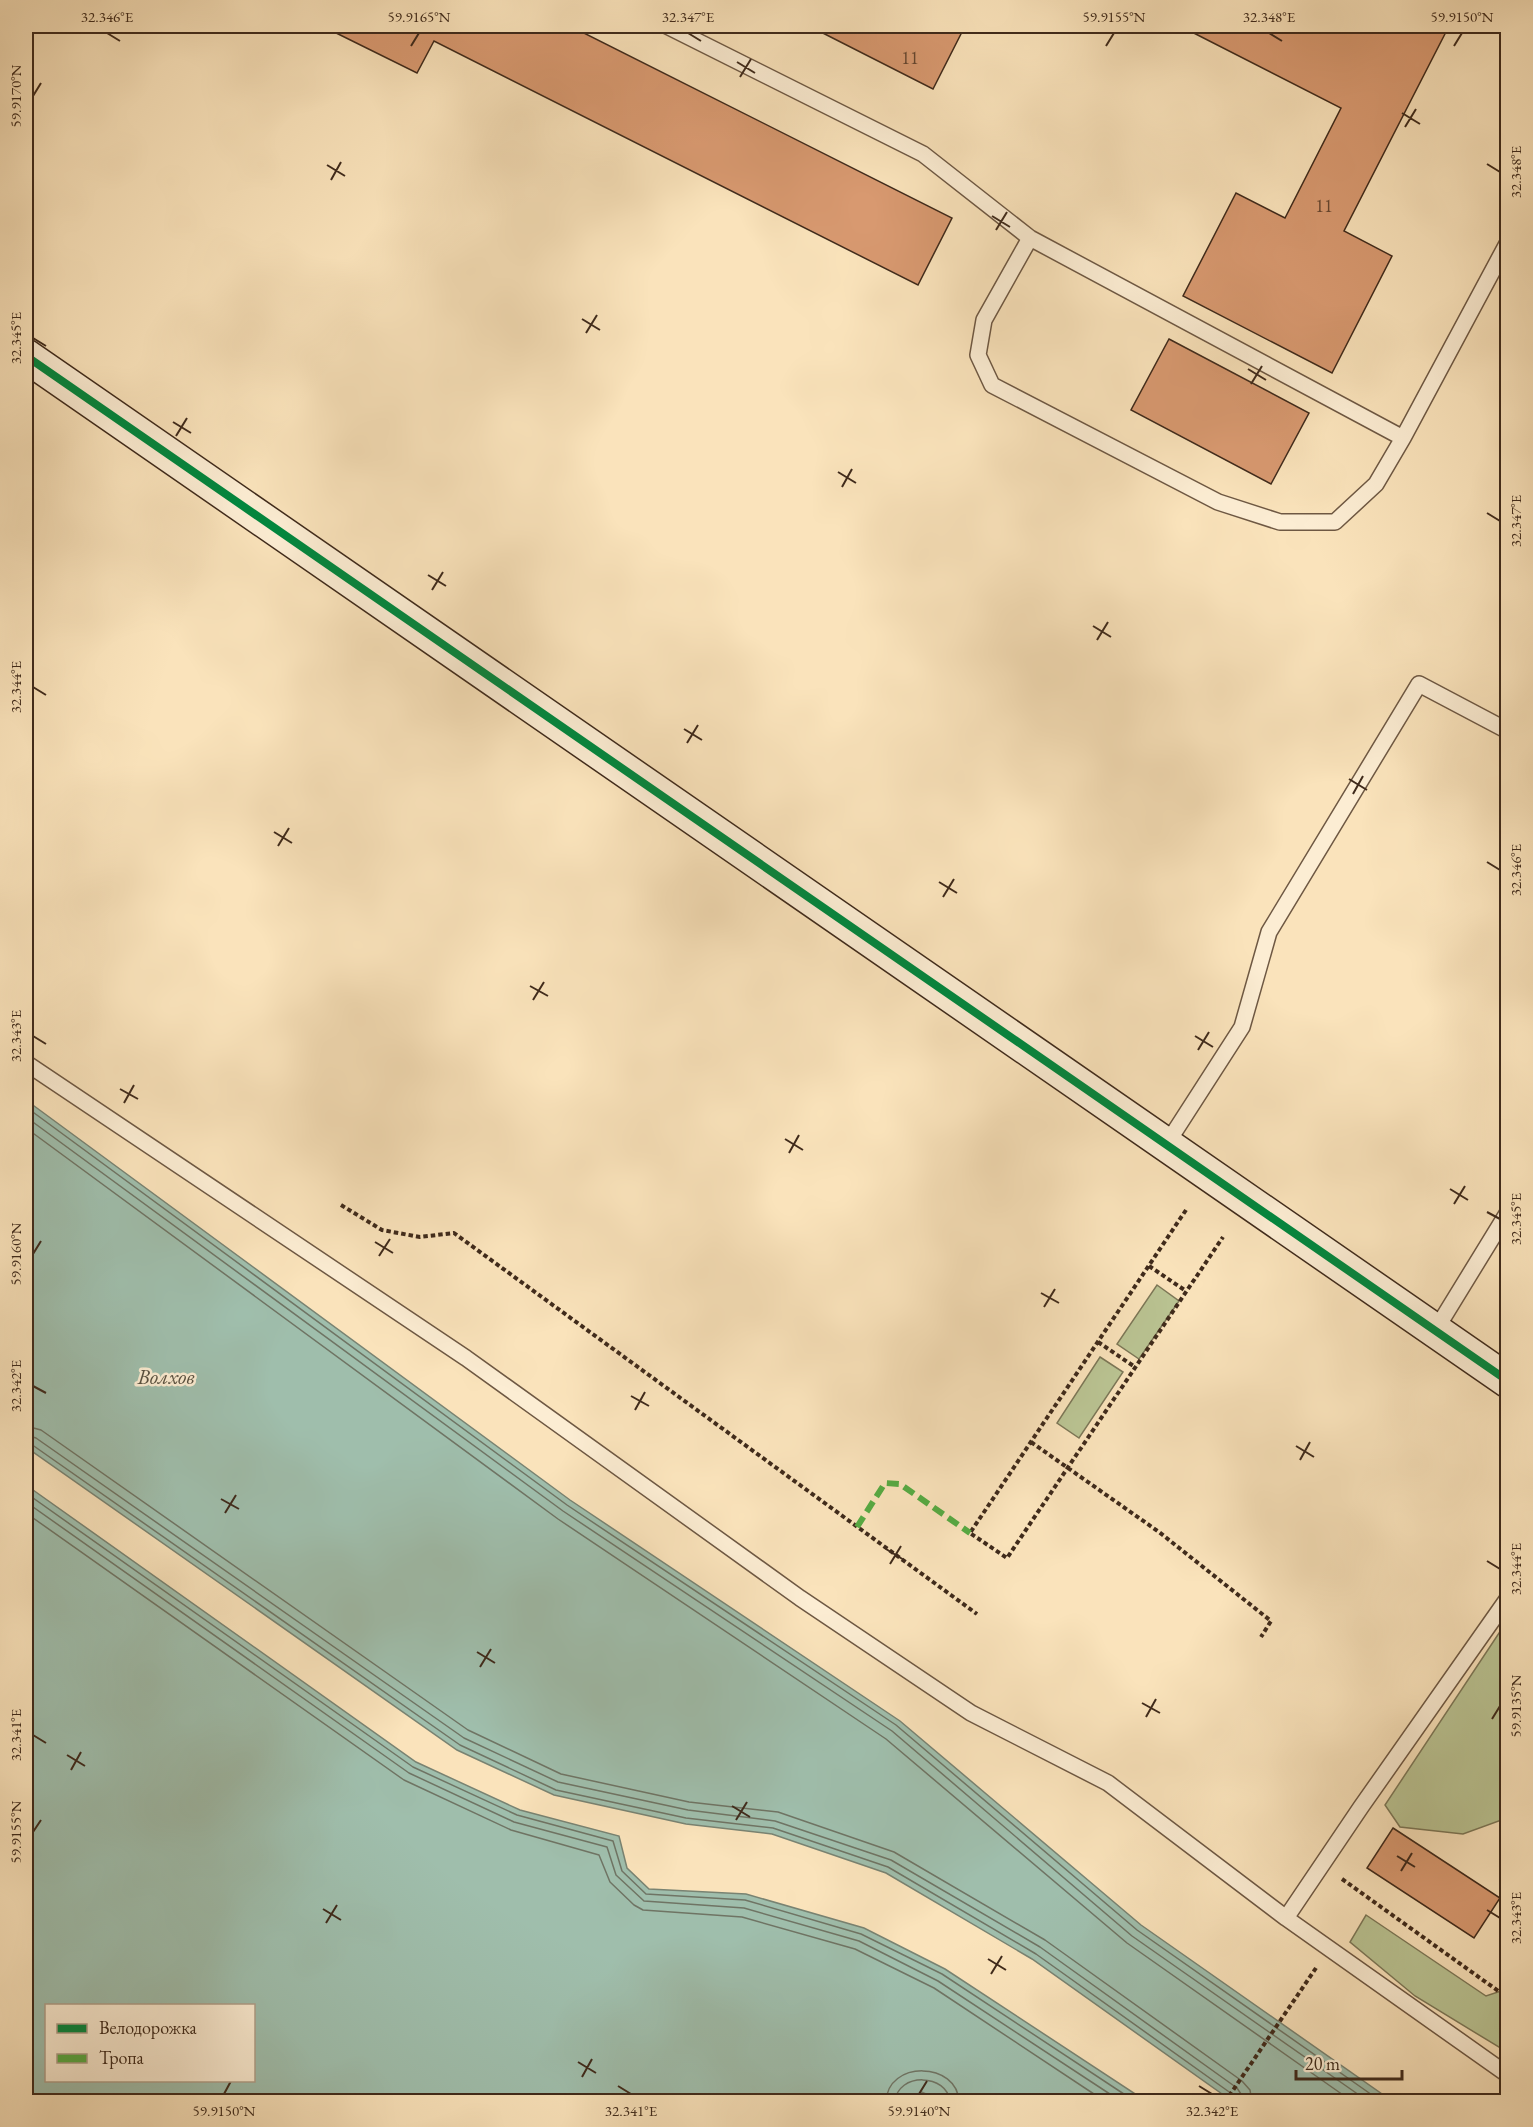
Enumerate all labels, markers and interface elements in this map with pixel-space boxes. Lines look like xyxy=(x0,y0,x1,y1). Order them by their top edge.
text: 32.346°E xyxy=(81,7,134,26)
text: 59.9165°N xyxy=(388,7,451,26)
text: 32.347°E xyxy=(662,7,715,26)
text: 59.9155°N xyxy=(1083,7,1146,26)
text: 32.348°E xyxy=(1243,7,1296,26)
text: 59.9150°N xyxy=(1431,7,1494,26)
house number: 11 xyxy=(901,46,919,69)
text: 59.9170°N xyxy=(6,64,25,127)
text: 32.348°E xyxy=(1506,145,1525,198)
house number: 11 xyxy=(1315,194,1333,217)
text: 32.345°E xyxy=(6,311,25,364)
text: 32.347°E xyxy=(1506,494,1525,547)
text: 32.344°E xyxy=(6,660,25,713)
text: 32.346°E xyxy=(1506,843,1525,896)
text: 32.343°E xyxy=(6,1009,25,1062)
text: 32.345°E xyxy=(1506,1192,1525,1245)
text: 59.9160°N xyxy=(6,1222,25,1285)
text: 32.342°E xyxy=(6,1359,25,1412)
water label: Волхов xyxy=(136,1362,195,1391)
text: 32.344°E xyxy=(1506,1542,1525,1595)
text: 59.9135°N xyxy=(1506,1674,1525,1737)
text: 32.341°E xyxy=(6,1708,25,1761)
text: 59.9155°N xyxy=(6,1800,25,1863)
text: 32.343°E xyxy=(1506,1891,1525,1944)
legend xyxy=(45,2004,255,2082)
text: Велодорожка xyxy=(99,2016,198,2039)
scale bar xyxy=(1296,2043,1402,2081)
text: Тропа xyxy=(99,2046,145,2069)
text: 20 m xyxy=(1305,2052,1340,2075)
text: 59.9150°N xyxy=(193,2101,256,2120)
text: 32.341°E xyxy=(605,2101,658,2120)
text: 59.9140°N xyxy=(888,2101,951,2120)
text: 32.342°E xyxy=(1186,2101,1239,2120)

